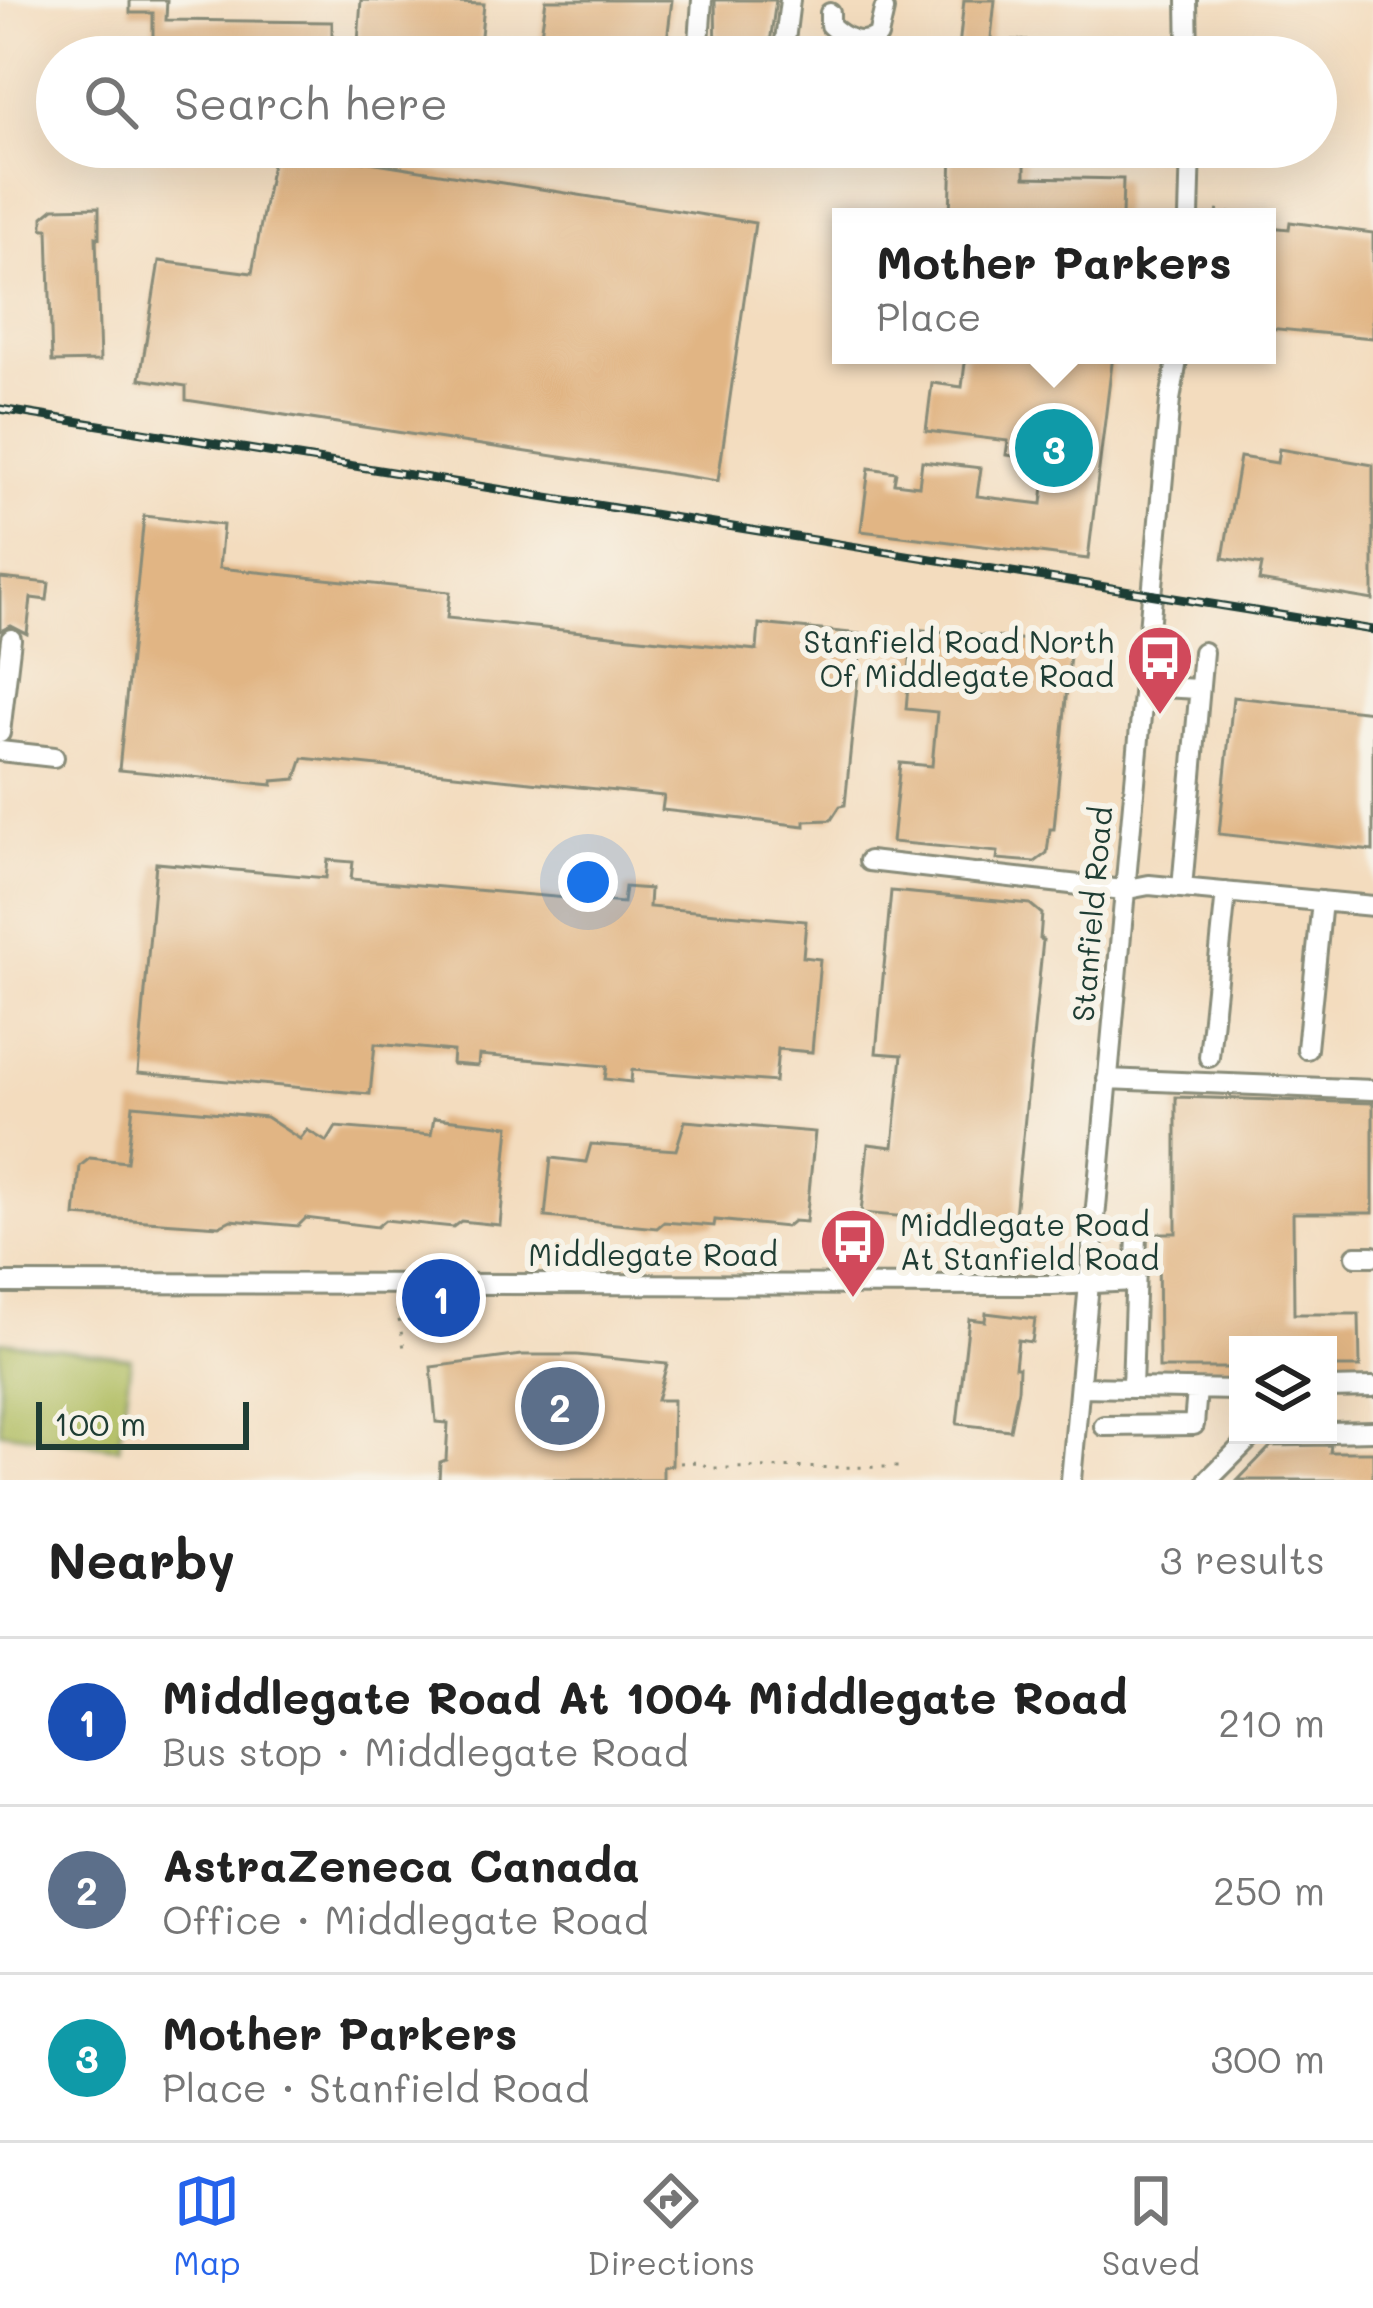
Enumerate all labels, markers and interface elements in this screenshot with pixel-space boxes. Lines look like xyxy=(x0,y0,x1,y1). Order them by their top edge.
search box xyxy=(36,36,1337,168)
icon: search xyxy=(78,69,144,135)
text: Search here xyxy=(174,73,448,131)
popup xyxy=(832,208,1276,364)
text: Mother Parkers xyxy=(876,232,1232,290)
text: Place xyxy=(876,290,981,341)
pin: 3 xyxy=(1015,403,1093,493)
place label: Stanfield Road North Of Middlegate Road xyxy=(804,621,1114,695)
bus stop icon: Stanfield Road North Of Middlegate Road xyxy=(1125,623,1195,717)
street label: Stanfield Road xyxy=(1062,805,1120,1023)
your location xyxy=(558,852,618,912)
place label: Middlegate Road At Stanfield Road xyxy=(900,1204,1159,1278)
bus stop icon: Middlegate Road At Stanfield Road xyxy=(818,1206,888,1300)
street label: Middlegate Road xyxy=(528,1234,778,1274)
pin: 1 xyxy=(402,1253,480,1343)
map controls xyxy=(1229,1336,1337,1444)
button: layers xyxy=(1229,1336,1337,1444)
pin: 2 xyxy=(521,1361,599,1451)
scale bar xyxy=(36,1396,249,1449)
text: 100 m xyxy=(54,1401,146,1444)
text: Nearby xyxy=(48,1525,235,1592)
text: 3 results xyxy=(1160,1533,1325,1584)
text: Middlegate Road At 1004 Middlegate Road xyxy=(162,1667,1127,1725)
text: 1 xyxy=(78,1696,96,1747)
text: 210 m xyxy=(1218,1696,1325,1747)
text: Bus stop · Middlegate Road xyxy=(162,1725,689,1776)
text: AstraZeneca Canada xyxy=(162,1835,640,1893)
text: 2 xyxy=(76,1864,98,1915)
text: 250 m xyxy=(1213,1864,1325,1915)
text: Office · Middlegate Road xyxy=(162,1893,648,1944)
text: Mother Parkers xyxy=(162,2003,517,2061)
text: 3 xyxy=(75,2032,99,2083)
text: 300 m xyxy=(1210,2032,1325,2083)
text: Place · Stanfield Road xyxy=(162,2061,589,2112)
tab: Map xyxy=(173,2168,241,2283)
tab: Directions xyxy=(587,2168,755,2283)
tab: Saved xyxy=(1102,2168,1200,2283)

